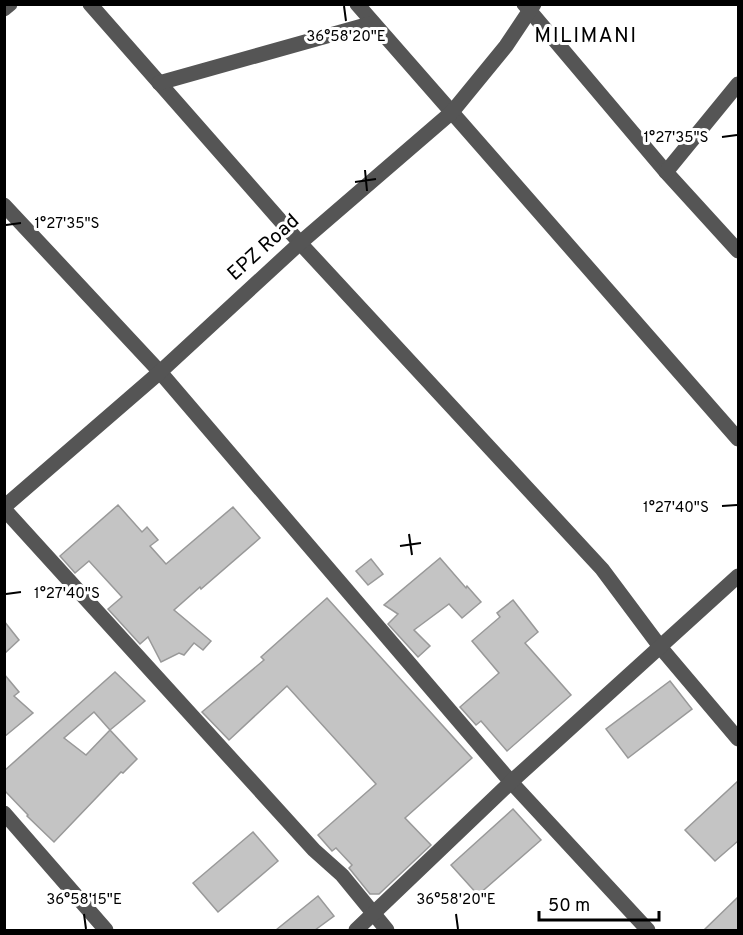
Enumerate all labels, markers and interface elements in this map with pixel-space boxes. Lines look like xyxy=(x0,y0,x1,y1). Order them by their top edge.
district label: MILIMANI xyxy=(534,23,638,50)
text: 36°58'20"E xyxy=(306,28,386,47)
text: 1°27'35"S xyxy=(643,129,709,148)
street label: EPZ Road xyxy=(223,209,305,287)
text: 1°27'35"S xyxy=(34,215,100,234)
text: 1°27'40"S xyxy=(643,499,709,518)
text: 1°27'40"S xyxy=(34,585,100,604)
scale bar xyxy=(539,884,659,922)
text: 36°58'15"E xyxy=(46,891,122,910)
text: 36°58'20"E xyxy=(416,891,496,910)
text: 50 m xyxy=(548,895,590,918)

